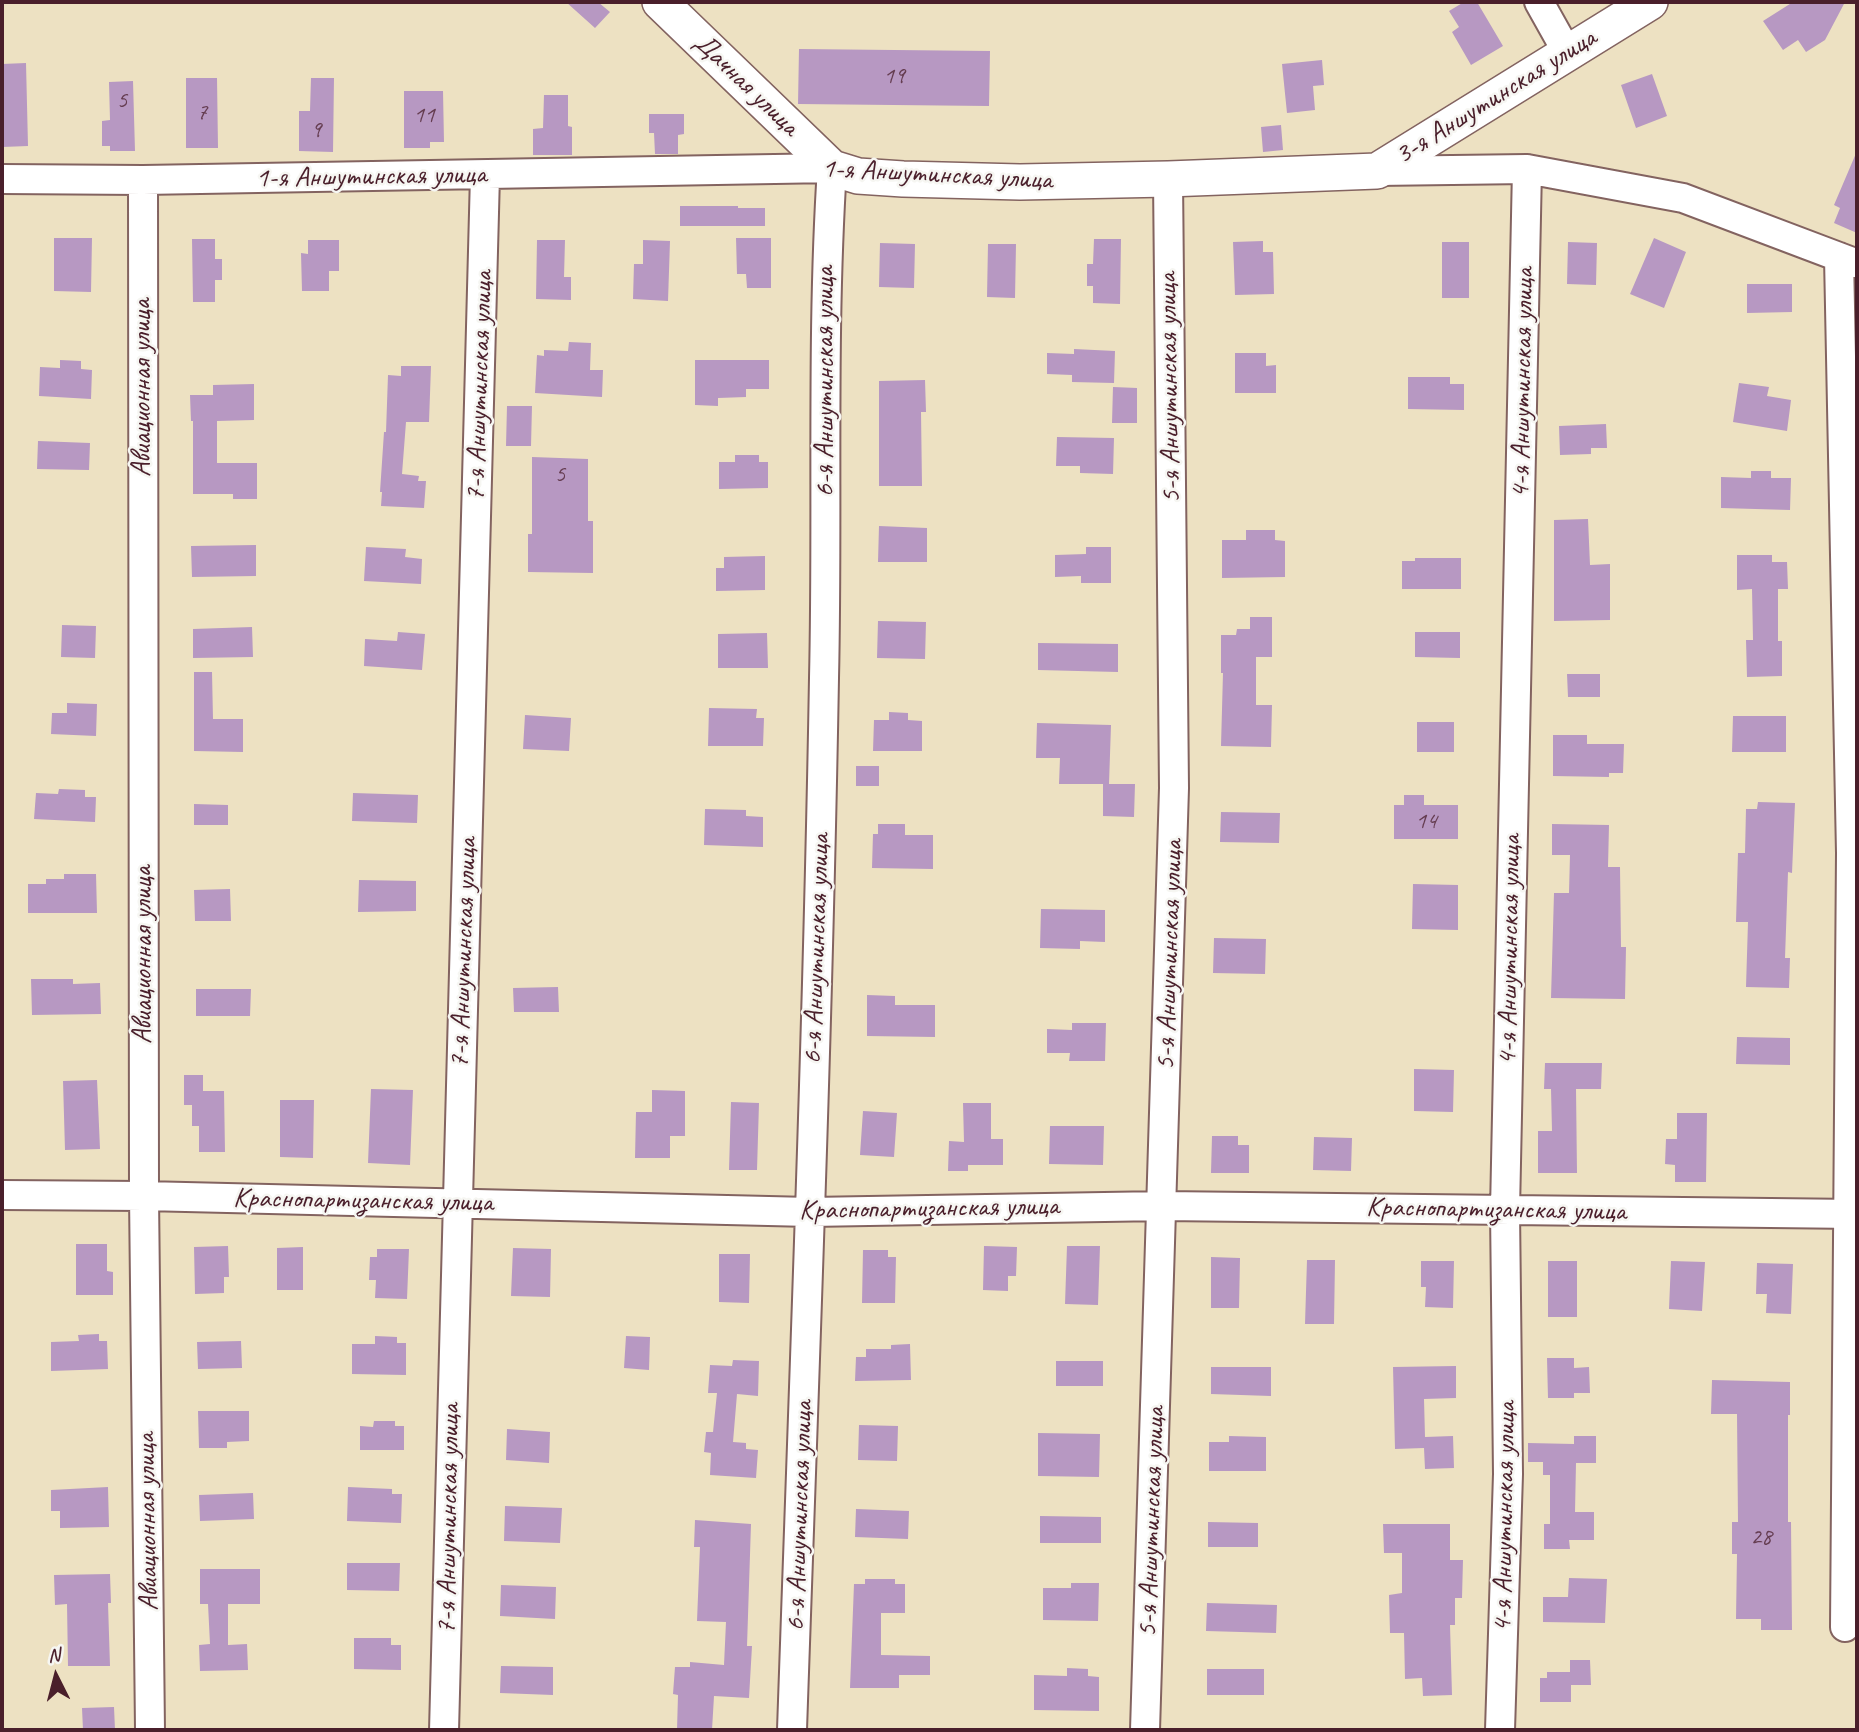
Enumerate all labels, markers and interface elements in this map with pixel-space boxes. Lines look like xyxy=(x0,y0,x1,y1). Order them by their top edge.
street label: 3-я Аншутинская улица xyxy=(1389,22,1603,172)
street label: Дачная улица xyxy=(686,26,806,144)
house number: 19 xyxy=(883,63,905,91)
house number: 5 xyxy=(117,87,127,115)
house number: 7 xyxy=(197,99,207,127)
house number: 11 xyxy=(413,102,435,130)
house number: 9 xyxy=(311,117,321,145)
street label: 1-я Аншутинская улица xyxy=(821,152,1053,198)
street label: 1-я Аншутинская улица xyxy=(255,158,487,196)
street label: 6-я Аншутинская улица xyxy=(809,267,843,497)
street label: 4-я Аншутинская улица xyxy=(1504,267,1542,499)
street label: 7-я Аншутинская улица xyxy=(459,270,501,502)
street label: 5-я Аншутинская улица xyxy=(1151,272,1189,504)
street label: Авиационная улица xyxy=(126,299,160,477)
house number: 5 xyxy=(555,461,565,489)
house number: 14 xyxy=(1415,808,1437,836)
street label: 6-я Аншутинская улица xyxy=(796,833,838,1065)
street label: 4-я Аншутинская улица xyxy=(1491,834,1529,1066)
street label: 7-я Аншутинская улица xyxy=(443,837,485,1069)
street label: 5-я Аншутинская улица xyxy=(1149,839,1191,1071)
street label: Авиационная улица xyxy=(127,866,161,1044)
street label: Краснопартизанская улица xyxy=(233,1182,493,1220)
street label: Краснопартизанская улица xyxy=(799,1190,1059,1228)
street label: Краснопартизанская улица xyxy=(1366,1191,1626,1229)
street label: 6-я Аншутинская улица xyxy=(779,1400,821,1632)
street label: 4-я Аншутинская улица xyxy=(1486,1401,1524,1633)
street label: 7-я Аншутинская улица xyxy=(430,1403,468,1635)
street label: 5-я Аншутинская улица xyxy=(1131,1406,1173,1638)
street label: Авиационная улица xyxy=(130,1433,166,1611)
house number: 28 xyxy=(1750,1524,1772,1552)
north arrow xyxy=(21,1641,91,1711)
text: N xyxy=(47,1643,61,1668)

